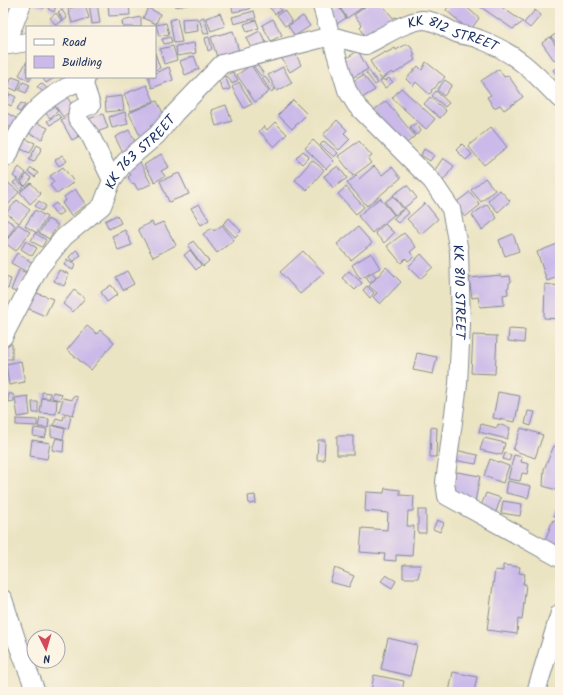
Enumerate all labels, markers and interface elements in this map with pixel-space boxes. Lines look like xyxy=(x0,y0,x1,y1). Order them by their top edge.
street label: KK 812 STREET xyxy=(404,10,503,59)
legend xyxy=(26,26,156,78)
text: Road xyxy=(62,33,87,52)
text: Building xyxy=(62,53,102,72)
street label: KK 763 STREET xyxy=(99,109,182,193)
street label: KK 810 STREET xyxy=(446,243,471,341)
north arrow xyxy=(26,629,66,669)
text: N xyxy=(42,649,51,667)

